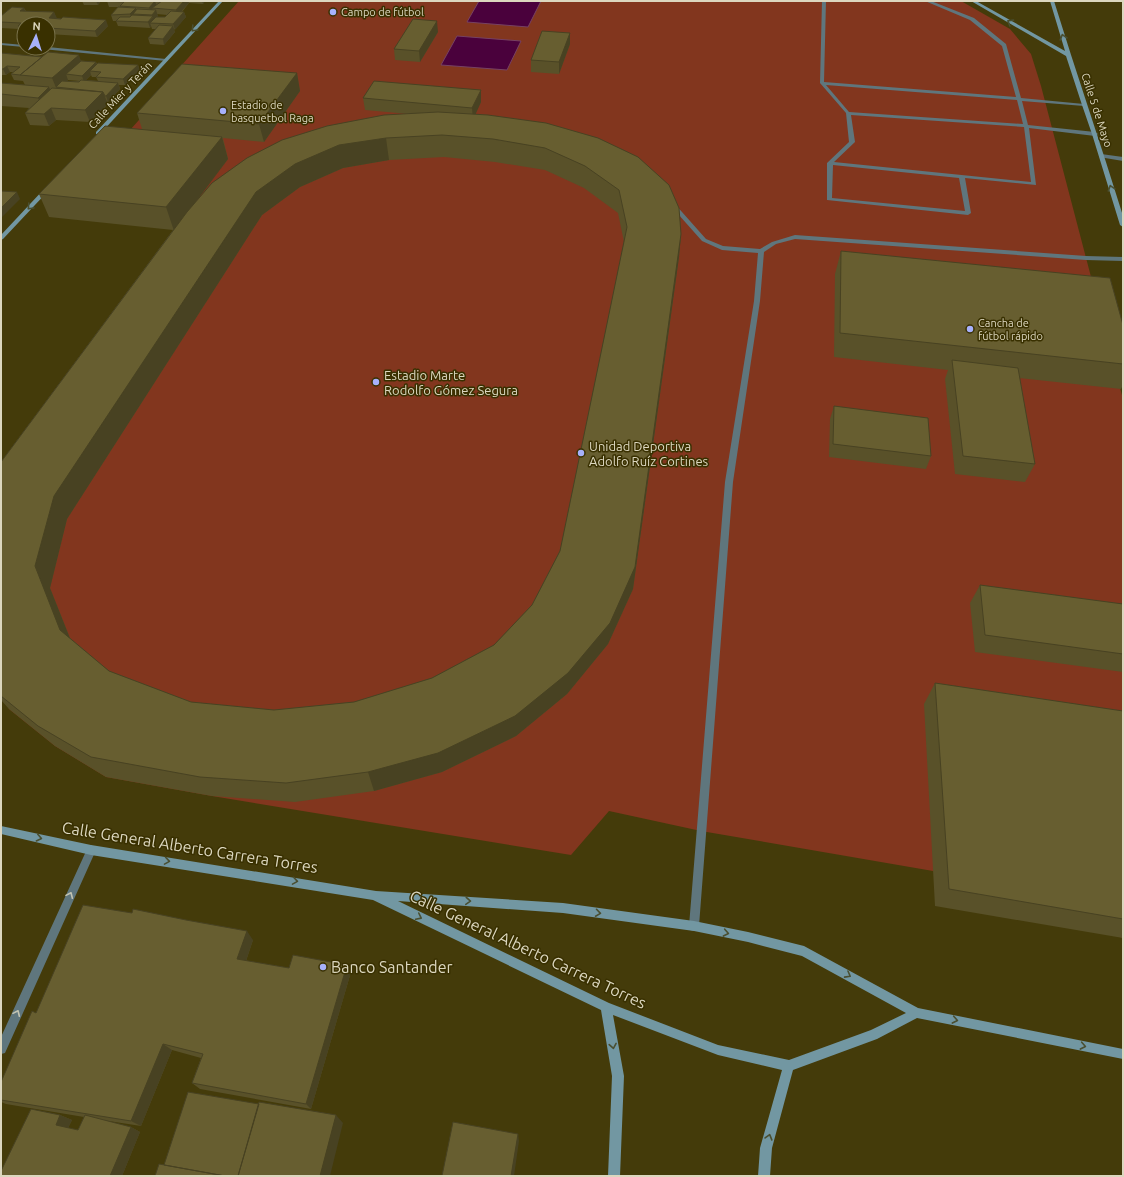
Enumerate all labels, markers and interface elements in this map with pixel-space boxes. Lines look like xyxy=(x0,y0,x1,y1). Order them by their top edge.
place label: Campo de fútbol xyxy=(341,6,424,18)
marker: Campo de fútbol xyxy=(328,7,338,17)
north arrow xyxy=(16,16,56,56)
text: N xyxy=(32,20,41,32)
one-way arrow xyxy=(1007,20,1014,27)
one-way arrow xyxy=(192,24,199,32)
one-way arrow xyxy=(1059,34,1068,41)
street label: Calle Mier y Terán xyxy=(86,59,154,131)
street label: Calle 5 de Mayo xyxy=(1079,71,1115,149)
place label: Estadio de basquetbol Raga xyxy=(231,99,314,124)
marker: Estadio de basquetbol Raga xyxy=(218,106,228,116)
one-way arrow xyxy=(1107,185,1116,192)
one-way arrow xyxy=(27,202,35,210)
place label: Cancha de fútbol rápido xyxy=(978,317,1043,342)
marker: Cancha de fútbol rápido xyxy=(965,324,975,334)
place label: Estadio Marte Rodolfo Gómez Segura xyxy=(384,368,518,397)
marker: Estadio Marte Rodolfo Gómez Segura xyxy=(371,377,381,387)
place label: Unidad Deportiva Adolfo Ruíz Cortines xyxy=(589,439,709,468)
marker: Unidad Deportiva Adolfo Ruíz Cortines xyxy=(576,448,586,458)
street label: Calle General Alberto Carrera Torres xyxy=(61,818,319,876)
one-way arrow xyxy=(36,834,42,842)
one-way arrow xyxy=(164,857,170,865)
one-way arrow xyxy=(292,876,299,885)
street label: Calle General Alberto Carrera Torres xyxy=(407,886,649,1012)
one-way arrow xyxy=(66,891,74,898)
one-way arrow xyxy=(465,897,471,906)
one-way arrow xyxy=(595,908,601,917)
one-way arrow xyxy=(415,912,423,920)
one-way arrow xyxy=(723,928,729,936)
place label: Banco Santander xyxy=(331,958,453,976)
marker: Banco Santander xyxy=(318,962,328,972)
one-way arrow xyxy=(844,970,851,978)
one-way arrow xyxy=(12,1010,20,1017)
one-way arrow xyxy=(952,1016,958,1024)
one-way arrow xyxy=(1079,1041,1086,1049)
one-way arrow xyxy=(608,1043,616,1049)
one-way arrow xyxy=(764,1134,773,1141)

